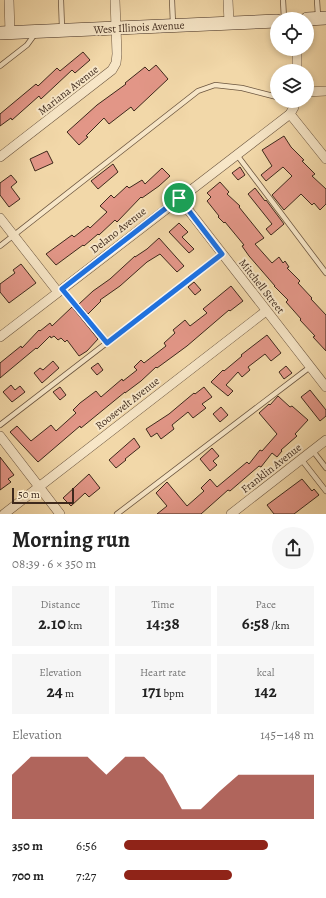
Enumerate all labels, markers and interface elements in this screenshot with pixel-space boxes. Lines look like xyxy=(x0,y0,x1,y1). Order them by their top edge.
map controls xyxy=(270,12,314,108)
button: locate xyxy=(270,12,314,56)
street label: West Illinois Avenue xyxy=(92,18,185,37)
street label: Mariana Avenue xyxy=(35,62,102,119)
button: layers xyxy=(270,64,314,108)
pin xyxy=(162,181,196,215)
icon: arrive xyxy=(168,187,190,209)
street label: Delano Avenue xyxy=(87,204,149,257)
street label: Mitchell Street xyxy=(235,256,288,317)
street label: Roosevelt Avenue xyxy=(92,374,163,433)
street label: Franklin Avenue xyxy=(238,440,305,497)
scale bar xyxy=(12,486,74,505)
text: 50 m xyxy=(18,487,40,502)
text: Morning run xyxy=(12,525,130,555)
button: share xyxy=(272,527,314,569)
text: 08:39 · 6 × 350 m xyxy=(12,555,96,572)
text: Distance xyxy=(41,597,80,612)
text: Time xyxy=(152,597,174,612)
text: Pace xyxy=(255,597,276,612)
text: 2.10 xyxy=(38,612,66,635)
text: 14:38 xyxy=(146,612,180,635)
text: 6:58 xyxy=(242,612,269,635)
text: km xyxy=(66,618,82,633)
text: /km xyxy=(269,618,290,633)
text: Elevation xyxy=(39,665,81,680)
text: Heart rate xyxy=(140,665,186,680)
text: kcal xyxy=(257,665,274,680)
text: 24 xyxy=(47,680,63,703)
text: 171 xyxy=(142,680,161,703)
text: 142 xyxy=(255,680,277,703)
text: m xyxy=(63,686,74,701)
text: bpm xyxy=(161,686,184,701)
text: Elevation xyxy=(12,726,62,743)
text: 145–148 m xyxy=(260,726,314,743)
text: 350 m xyxy=(12,837,43,854)
text: 6:56 xyxy=(76,837,97,854)
text: 700 m xyxy=(12,867,44,884)
text: 7:27 xyxy=(76,867,96,884)

